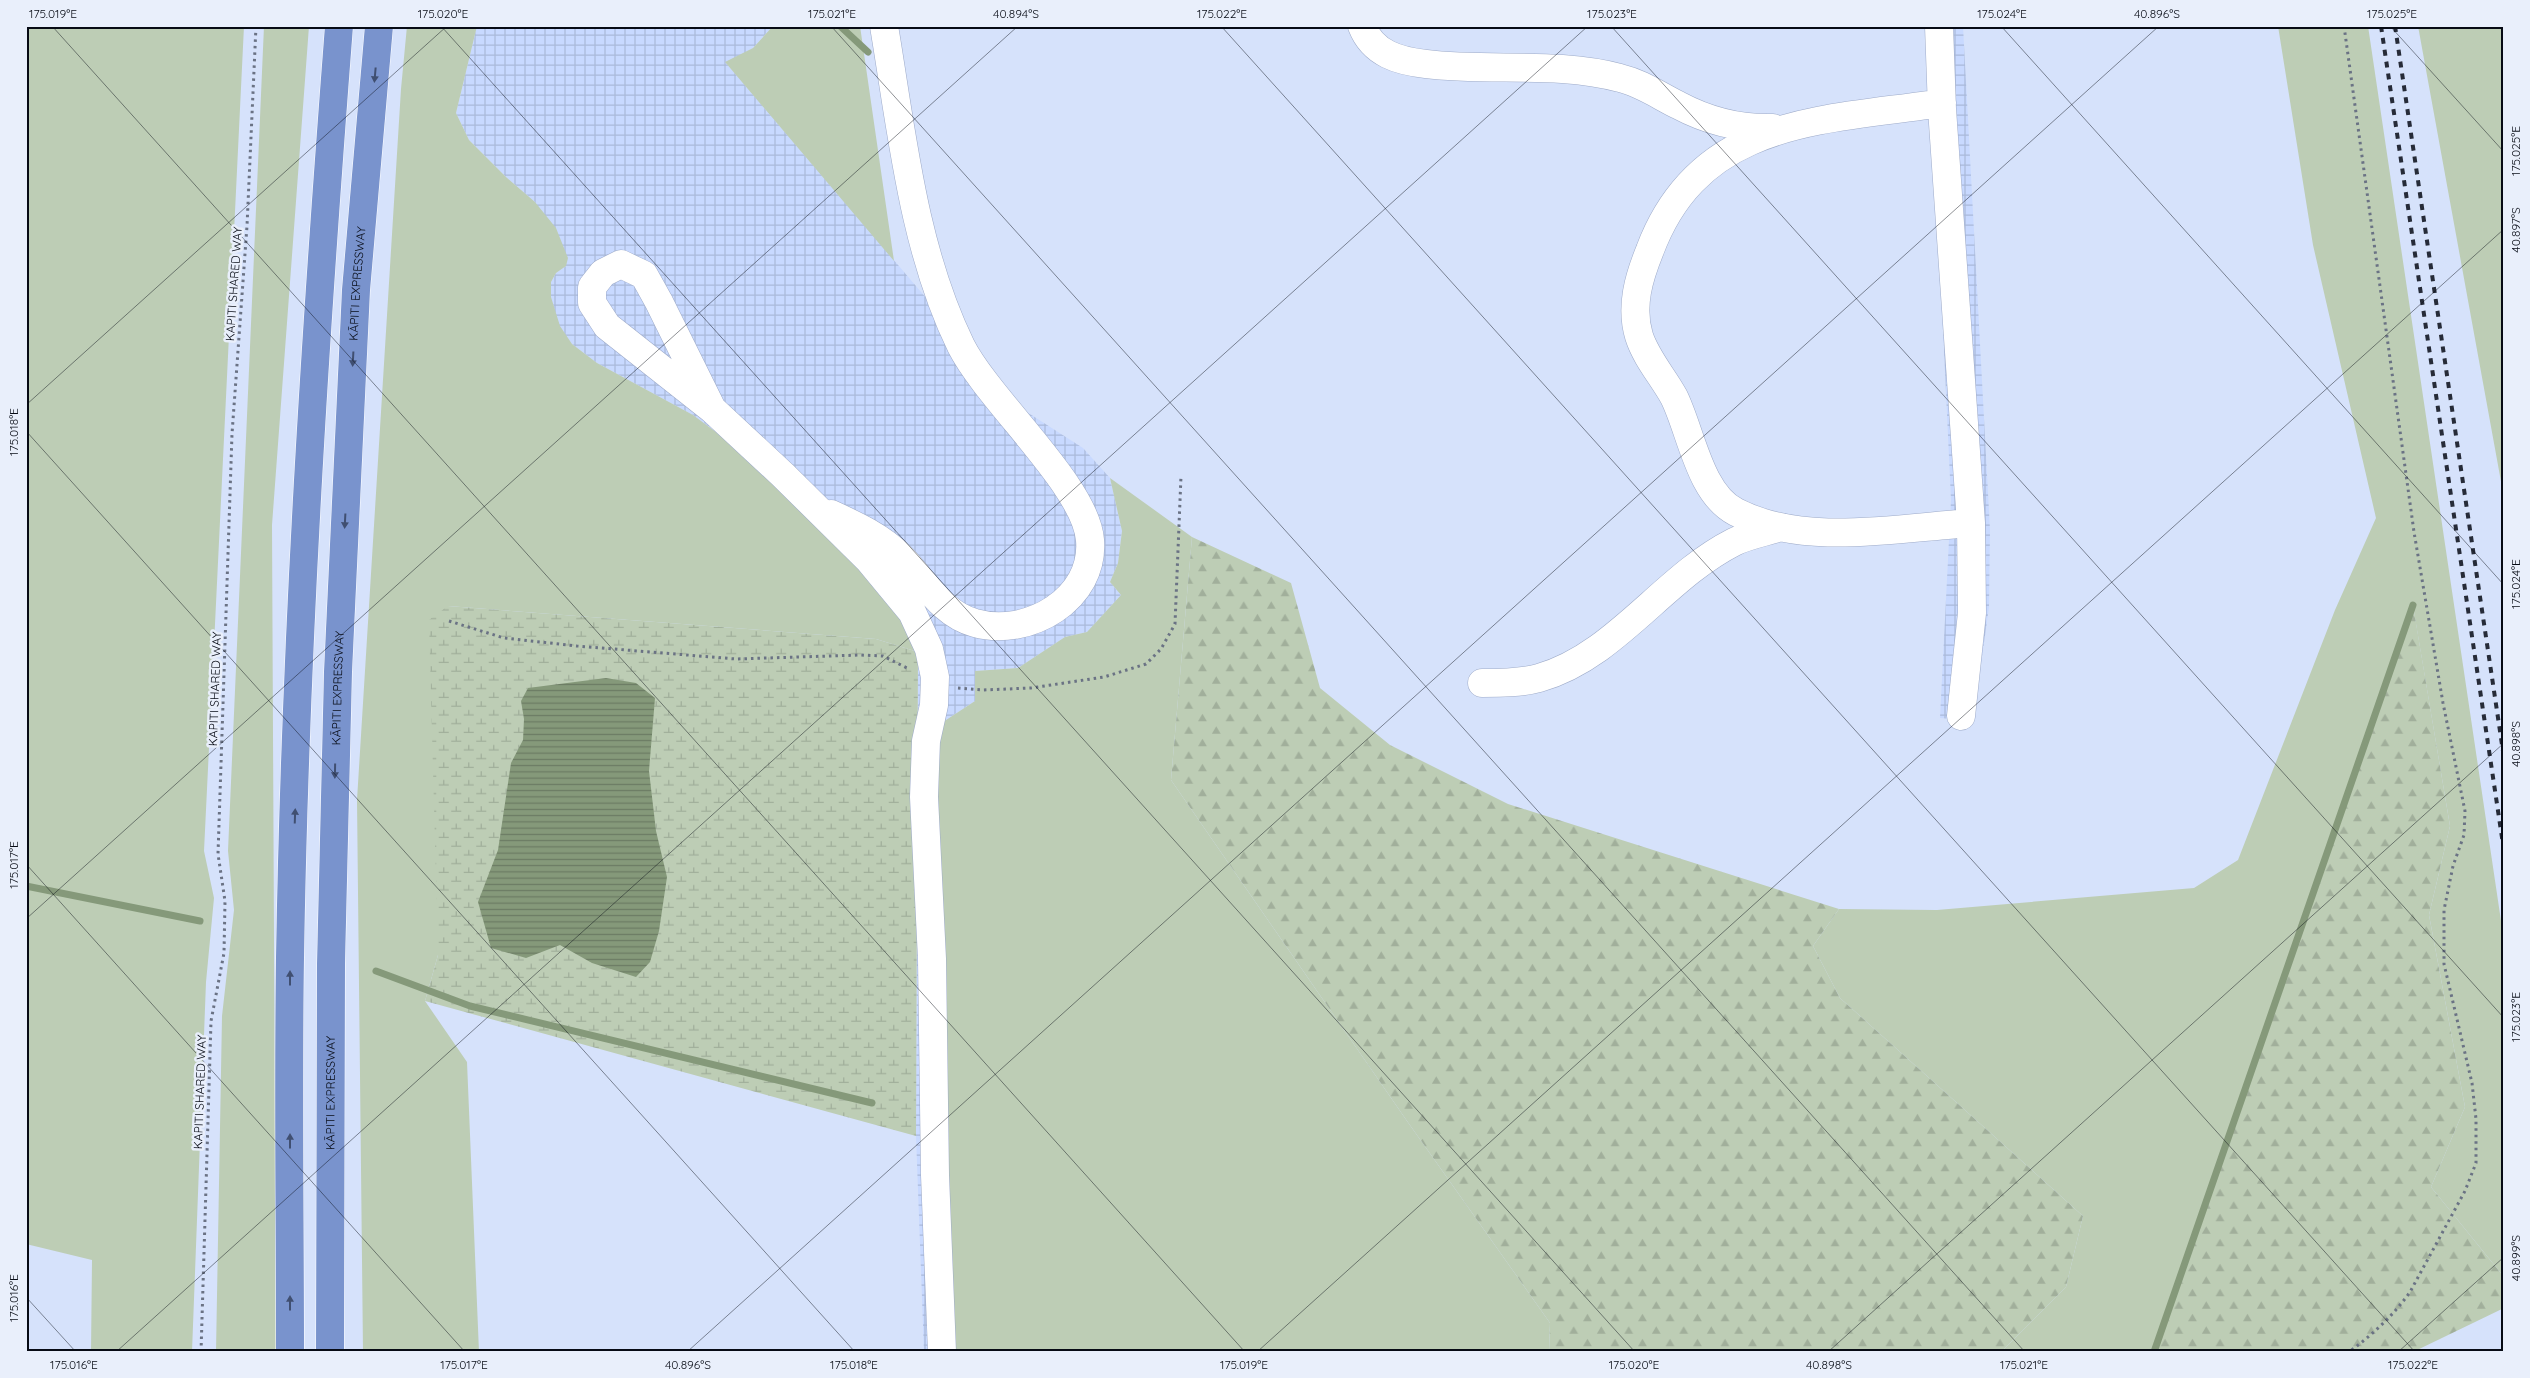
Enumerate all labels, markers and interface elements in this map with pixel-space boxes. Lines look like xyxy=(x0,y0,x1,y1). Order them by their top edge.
text: 175.019°E xyxy=(29,6,77,21)
text: 175.020°E xyxy=(418,6,469,21)
text: 175.021°E xyxy=(808,6,856,21)
text: 40.894°S xyxy=(993,6,1039,21)
text: 175.022°E xyxy=(1197,6,1247,21)
text: 175.023°E xyxy=(1587,6,1637,21)
text: 175.024°E xyxy=(1977,6,2027,21)
text: 40.896°S xyxy=(2134,6,2180,21)
text: 175.025°E xyxy=(2367,6,2417,21)
one-way arrow xyxy=(371,67,379,83)
text: 175.025°E xyxy=(2508,126,2523,176)
text: 40.897°S xyxy=(2508,207,2523,253)
street label: KAPITI SHARED WAY xyxy=(222,226,245,342)
street label: KĀPITI EXPRESSWAY xyxy=(346,226,369,341)
one-way arrow xyxy=(348,351,356,367)
text: 175.018°E xyxy=(6,408,21,456)
one-way arrow xyxy=(341,514,349,530)
text: 175.024°E xyxy=(2508,559,2523,609)
street label: KĀPITI EXPRESSWAY xyxy=(328,630,347,745)
street label: KAPITI SHARED WAY xyxy=(205,631,224,747)
text: 40.898°S xyxy=(2508,721,2523,767)
one-way arrow xyxy=(331,763,339,779)
one-way arrow xyxy=(291,807,299,823)
text: 175.017°E xyxy=(6,841,21,889)
one-way arrow xyxy=(286,970,294,986)
text: 175.023°E xyxy=(2508,992,2523,1042)
street label: KAPITI SHARED WAY xyxy=(190,1034,209,1150)
street label: KĀPITI EXPRESSWAY xyxy=(323,1035,338,1150)
one-way arrow xyxy=(286,1132,294,1148)
text: 40.899°S xyxy=(2508,1235,2523,1281)
text: 175.016°E xyxy=(6,1274,21,1322)
one-way arrow xyxy=(286,1295,294,1311)
text: 175.016°E xyxy=(50,1357,98,1372)
text: 175.017°E xyxy=(440,1357,488,1372)
text: 40.896°S xyxy=(665,1357,711,1372)
text: 175.018°E xyxy=(830,1357,878,1372)
text: 175.019°E xyxy=(1220,1357,1268,1372)
text: 175.020°E xyxy=(1609,1357,1660,1372)
text: 40.898°S xyxy=(1806,1357,1852,1372)
text: 175.021°E xyxy=(2000,1357,2048,1372)
text: 175.022°E xyxy=(2388,1357,2438,1372)

